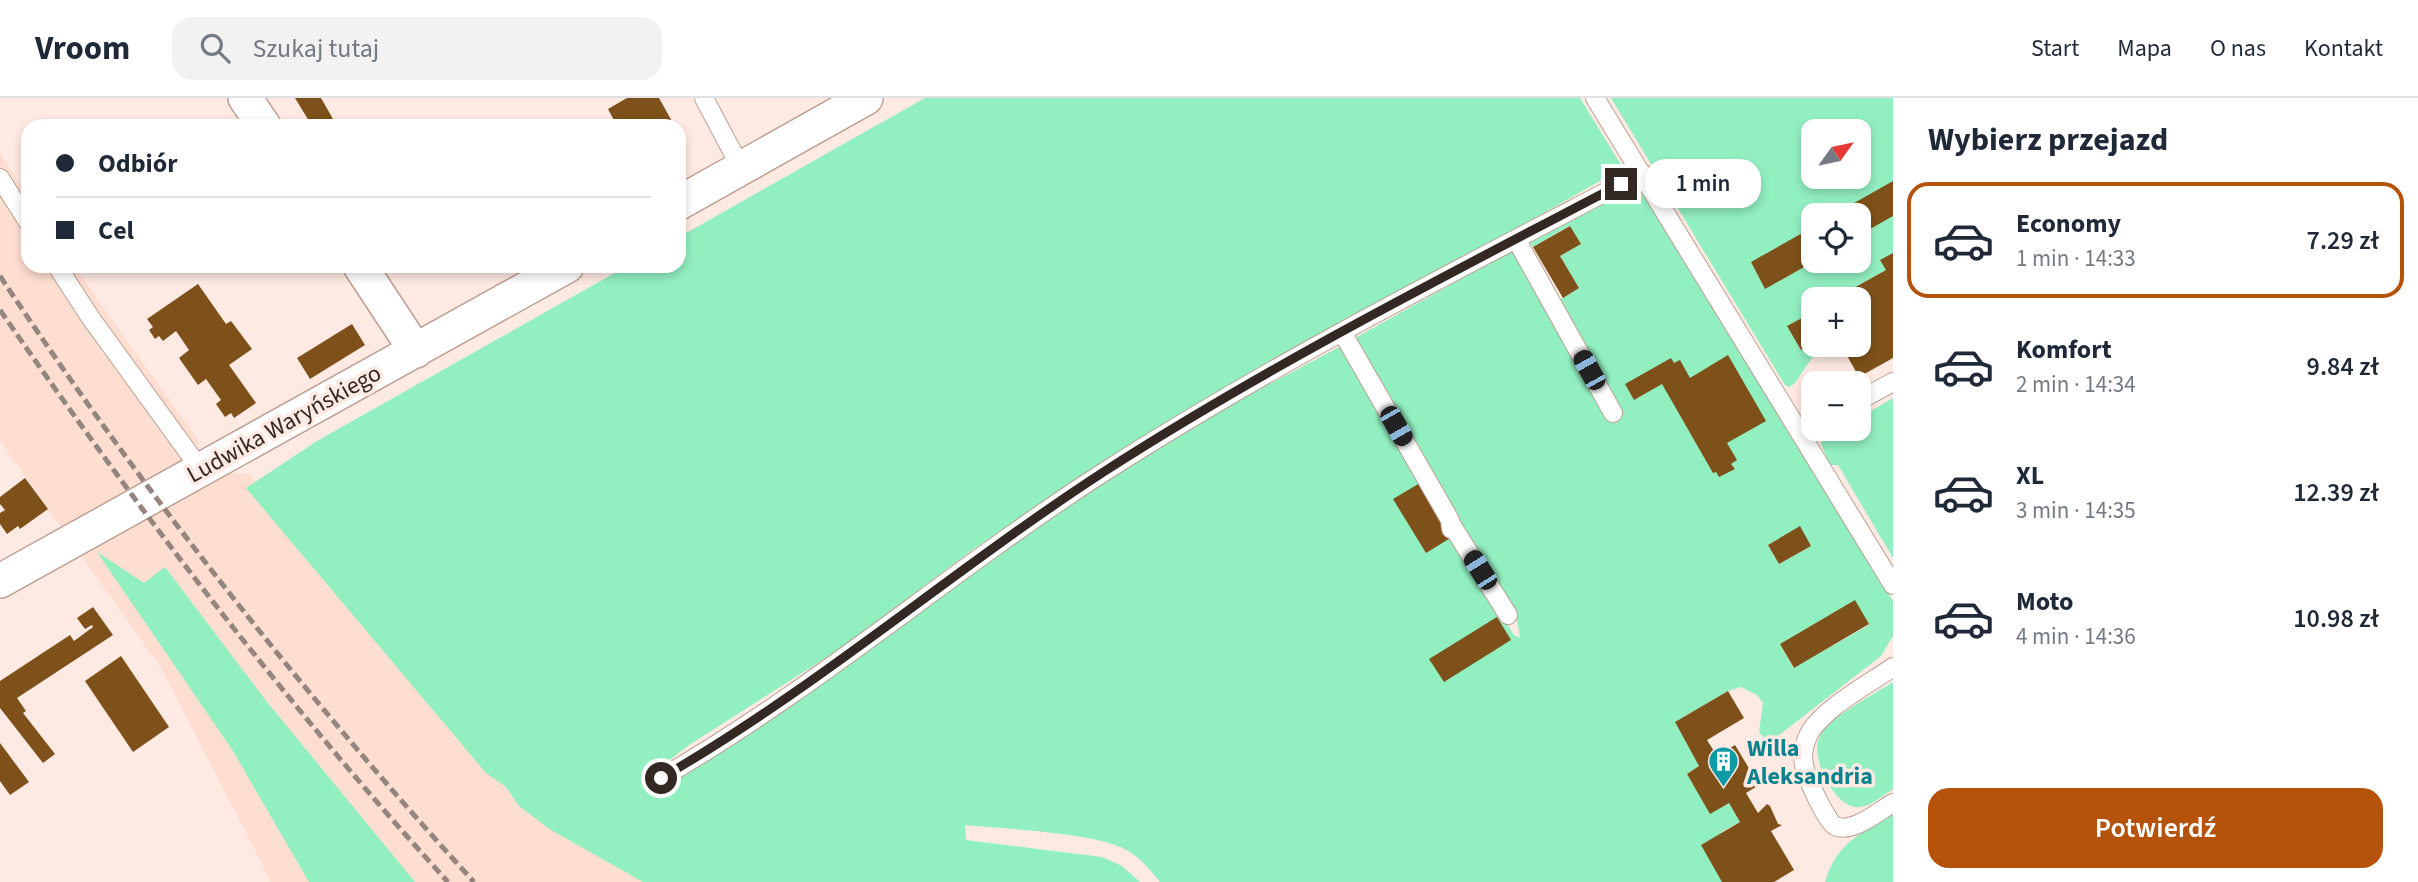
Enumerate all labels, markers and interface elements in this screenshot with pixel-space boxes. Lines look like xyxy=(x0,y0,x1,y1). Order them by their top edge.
search box xyxy=(172,17,662,80)
text: Vroom xyxy=(35,25,130,72)
icon: search xyxy=(196,29,234,67)
text: Szukaj tutaj xyxy=(252,30,379,67)
text: Start xyxy=(2031,31,2079,66)
text: Mapa xyxy=(2117,31,2172,66)
text: O nas xyxy=(2210,31,2266,66)
text: Kontakt xyxy=(2304,31,2383,66)
text: Wybierz przejazd xyxy=(1928,117,2168,163)
north arrow xyxy=(1801,119,1871,189)
map controls xyxy=(1801,119,1871,441)
text: Odbiór xyxy=(98,145,178,182)
callout: 1 min xyxy=(1646,160,1761,208)
text: 1 min xyxy=(1676,167,1730,200)
route end xyxy=(1605,168,1637,200)
button: locate xyxy=(1801,203,1871,273)
text: Economy xyxy=(2016,205,2121,242)
icon: car xyxy=(1932,209,1995,272)
text: Cel xyxy=(98,212,134,249)
text: 7.29 zł xyxy=(2307,222,2379,259)
text: 1 min · 14:33 xyxy=(2016,242,2136,275)
button: + xyxy=(1801,287,1871,357)
text: Komfort xyxy=(2016,331,2112,368)
icon: car xyxy=(1932,335,1995,398)
car xyxy=(1570,347,1609,393)
text: 9.84 zł xyxy=(2307,348,2379,385)
street label: Ludwika Waryńskiego xyxy=(180,356,388,492)
text: 2 min · 14:34 xyxy=(2016,368,2136,401)
button: − xyxy=(1801,371,1871,441)
car xyxy=(1377,403,1416,449)
text: XL xyxy=(2016,457,2044,494)
icon: car xyxy=(1932,461,1995,524)
text: 12.39 zł xyxy=(2293,474,2379,511)
text: 3 min · 14:35 xyxy=(2016,494,2136,527)
car xyxy=(1460,547,1501,593)
text: Moto xyxy=(2016,583,2073,620)
icon: car xyxy=(1932,587,1995,650)
text: 10.98 zł xyxy=(2293,600,2379,637)
text: 4 min · 14:36 xyxy=(2016,620,2136,653)
place label: Willa Aleksandria xyxy=(1746,731,1873,794)
building icon: Willa Aleksandria xyxy=(1707,745,1741,789)
route start xyxy=(645,762,677,794)
button: Potwierdź xyxy=(1928,788,2383,868)

